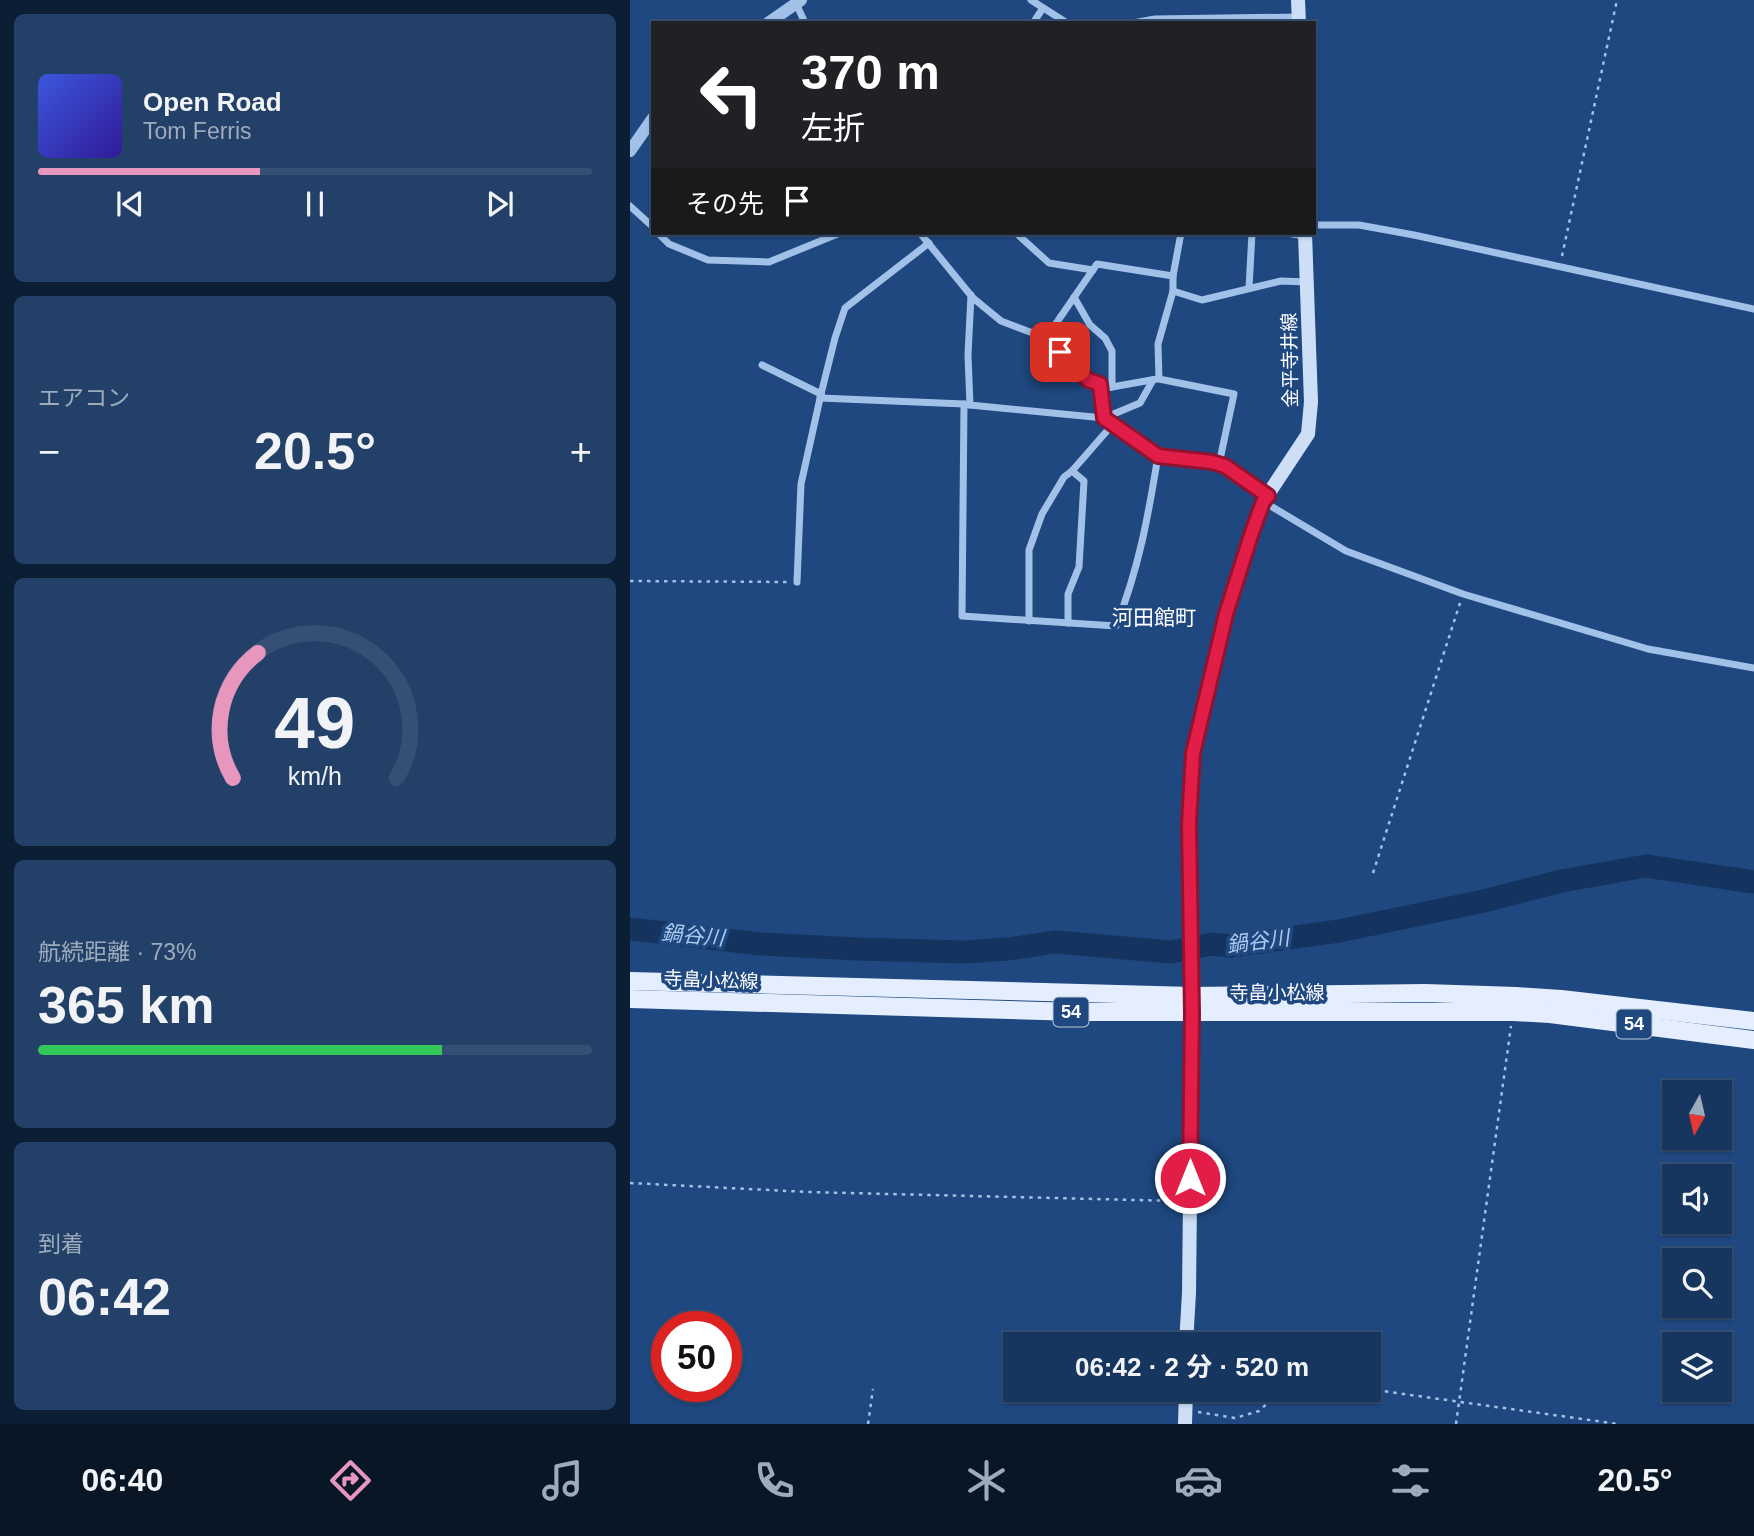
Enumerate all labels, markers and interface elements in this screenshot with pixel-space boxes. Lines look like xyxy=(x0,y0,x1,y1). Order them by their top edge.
text: 370 m xyxy=(801,45,940,99)
icon: left xyxy=(686,49,777,140)
text: Open Road xyxy=(143,87,282,117)
text: 左折 xyxy=(801,110,865,146)
text: Tom Ferris xyxy=(143,118,252,144)
icon: arrive xyxy=(778,182,816,220)
icon: previous xyxy=(111,185,149,223)
icon: pause xyxy=(296,185,334,223)
icon: next xyxy=(481,185,519,223)
text: その先 xyxy=(686,189,764,219)
street label: 金平寺井線 xyxy=(1279,312,1301,408)
pin xyxy=(1030,322,1090,382)
icon: arrive xyxy=(1041,333,1079,371)
text: エアコン xyxy=(38,385,130,411)
text: 20.5° xyxy=(254,422,376,480)
text: − xyxy=(38,431,60,473)
text: + xyxy=(570,431,592,473)
district label: 河田館町 xyxy=(1112,606,1196,629)
text: 49 xyxy=(275,682,355,763)
text: km/h xyxy=(288,762,342,790)
water label: 鍋谷川 xyxy=(661,921,727,949)
water label: 鍋谷川 xyxy=(1225,926,1293,956)
text: 航続距離 · 73% xyxy=(38,939,196,965)
street label: 寺畠小松線 xyxy=(663,968,759,992)
text: 365 km xyxy=(38,976,214,1034)
street label: 寺畠小松線 xyxy=(1229,982,1325,1003)
road number: 54 xyxy=(1054,998,1088,1027)
road number: 54 xyxy=(1616,1009,1651,1038)
north arrow xyxy=(1662,1080,1732,1150)
map controls xyxy=(1662,1080,1732,1402)
position arrow xyxy=(1153,1141,1227,1215)
button: sound xyxy=(1662,1164,1732,1234)
text: 到着 xyxy=(38,1231,84,1257)
button: search xyxy=(1662,1248,1732,1318)
text: 06:42 xyxy=(38,1268,171,1326)
speed limit sign: 50 xyxy=(651,1311,742,1402)
button: layers xyxy=(1662,1332,1732,1402)
text: 06:42 · 2 分 · 520 m xyxy=(1075,1352,1309,1382)
icon: directions xyxy=(326,1456,375,1505)
icon: music xyxy=(538,1456,587,1505)
icon: phone xyxy=(750,1456,799,1505)
icon: climate xyxy=(962,1456,1011,1505)
icon: car xyxy=(1174,1456,1223,1505)
icon: filters xyxy=(1386,1456,1435,1505)
text: 06:40 xyxy=(81,1462,163,1498)
text: 20.5° xyxy=(1597,1462,1672,1498)

